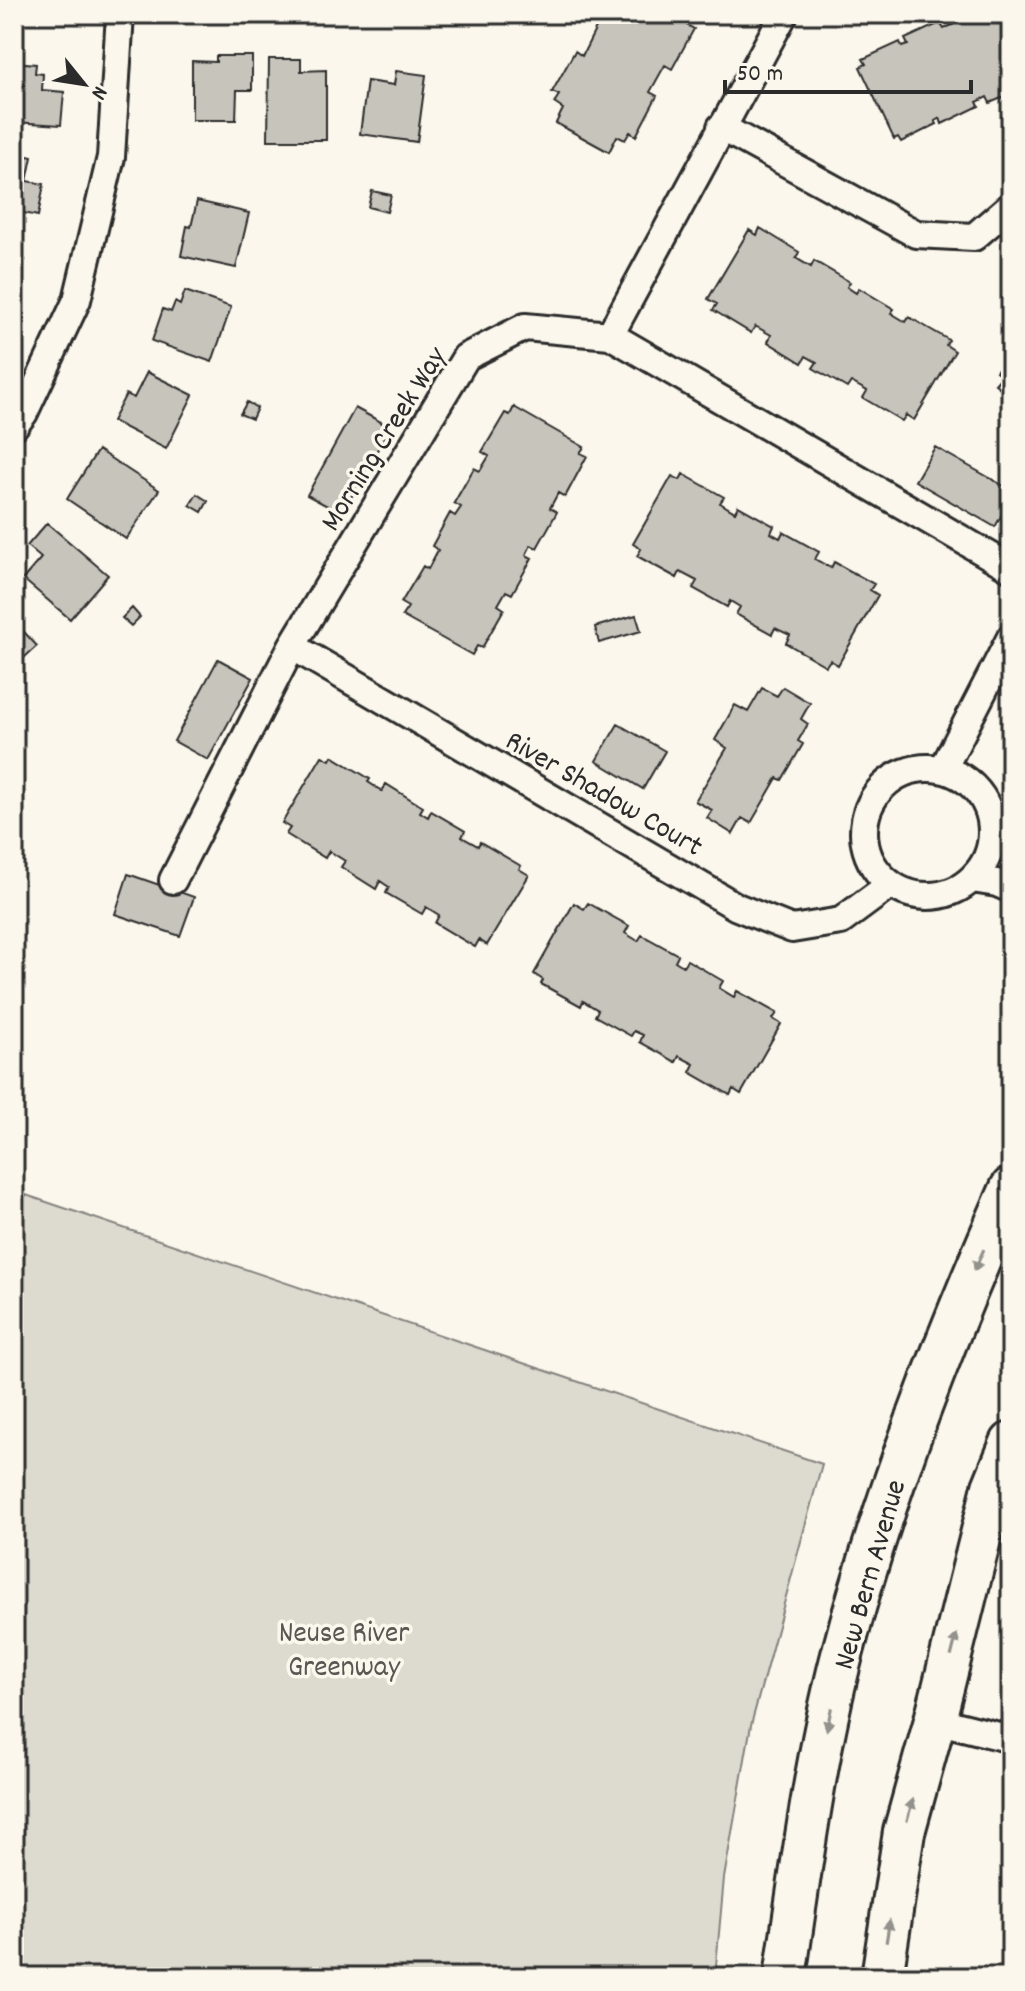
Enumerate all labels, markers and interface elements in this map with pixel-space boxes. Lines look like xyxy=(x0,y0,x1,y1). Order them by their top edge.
north arrow xyxy=(44,44,124,124)
scale bar xyxy=(725,44,971,94)
text: 50 m xyxy=(737,58,783,92)
text: N xyxy=(82,80,114,105)
street label: Morning Creek Way xyxy=(312,339,460,541)
street label: River Shadow Court xyxy=(496,722,710,870)
one-way arrow xyxy=(973,1248,986,1271)
street label: New Bern Avenue xyxy=(825,1475,920,1675)
park label: Neuse River Greenway xyxy=(279,1614,409,1691)
one-way arrow xyxy=(948,1632,961,1657)
one-way arrow xyxy=(822,1706,835,1731)
one-way arrow xyxy=(904,1797,917,1821)
one-way arrow xyxy=(883,1919,895,1944)

